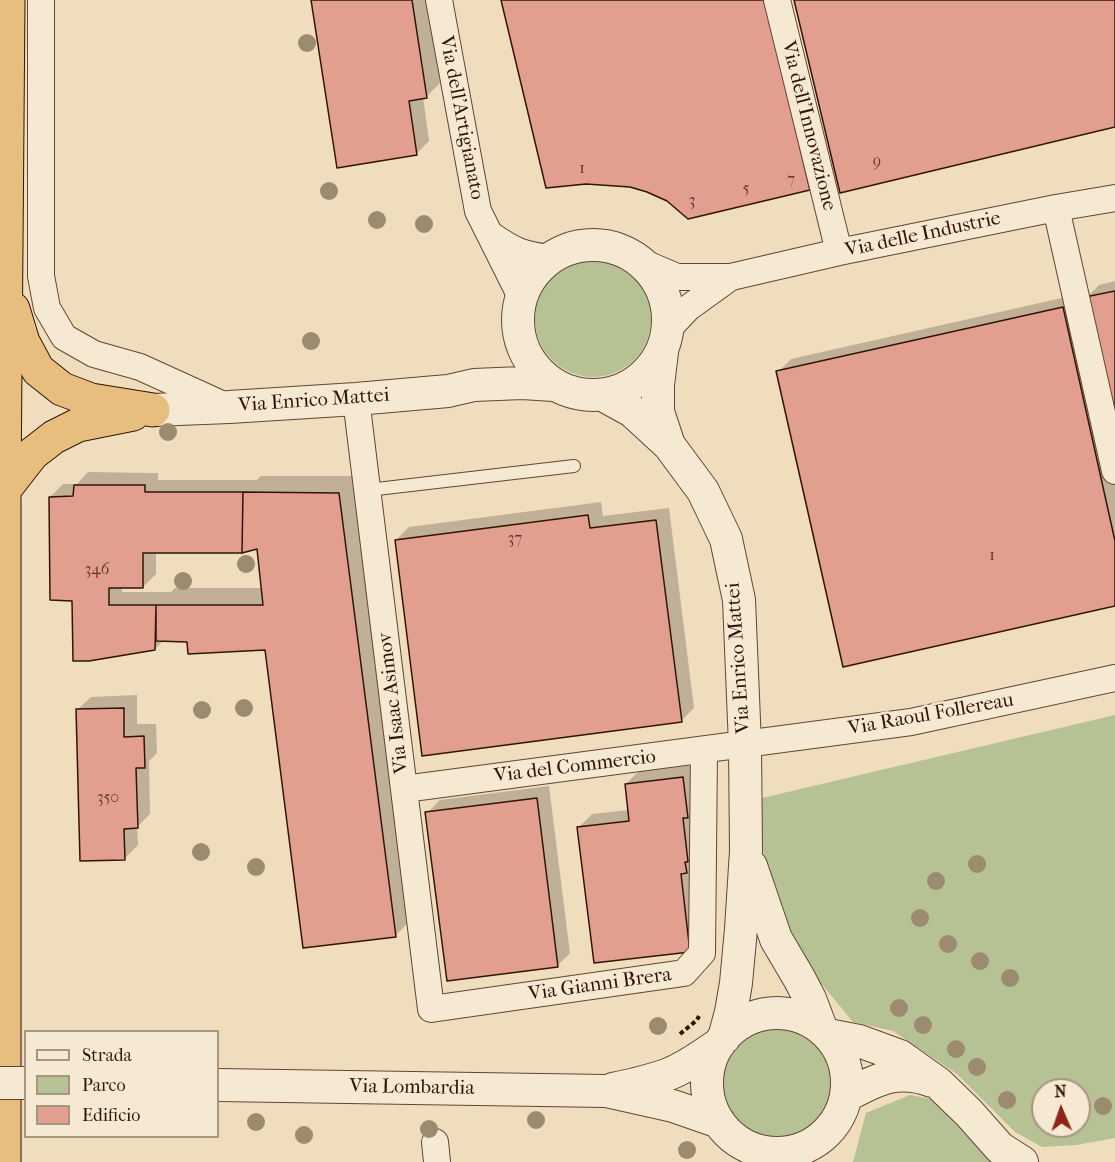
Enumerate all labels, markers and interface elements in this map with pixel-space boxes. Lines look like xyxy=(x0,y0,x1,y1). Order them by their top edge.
street label: Via dell'Artigianato xyxy=(433,34,489,202)
street label: Via dell'Innovazione xyxy=(775,39,841,213)
house number: 9 xyxy=(873,152,881,172)
house number: 1 xyxy=(579,159,585,179)
house number: 7 xyxy=(787,170,795,190)
house number: 5 xyxy=(743,179,749,199)
house number: 3 xyxy=(689,191,695,211)
street label: Via delle Industrie xyxy=(843,207,1003,263)
street label: Via Enrico Mattei xyxy=(238,384,390,418)
house number: 37 xyxy=(508,529,522,549)
house number: 1 xyxy=(989,546,995,566)
house number: 346 xyxy=(85,560,109,580)
street label: Via Enrico Mattei xyxy=(722,582,756,734)
street label: Via Isaac Asimov xyxy=(373,631,415,775)
street label: Via Raoul Follereau xyxy=(846,689,1016,741)
street label: Via del Commercio xyxy=(493,745,657,789)
house number: 350 xyxy=(97,788,119,808)
street label: Via Gianni Brera xyxy=(527,963,673,1007)
legend xyxy=(24,1030,219,1138)
text: Strada xyxy=(82,1045,132,1066)
text: Parco xyxy=(82,1075,126,1096)
street label: Via Lombardia xyxy=(349,1075,475,1101)
north arrow xyxy=(1031,1078,1091,1138)
text: N xyxy=(1054,1082,1067,1101)
text: Edificio xyxy=(82,1105,140,1126)

